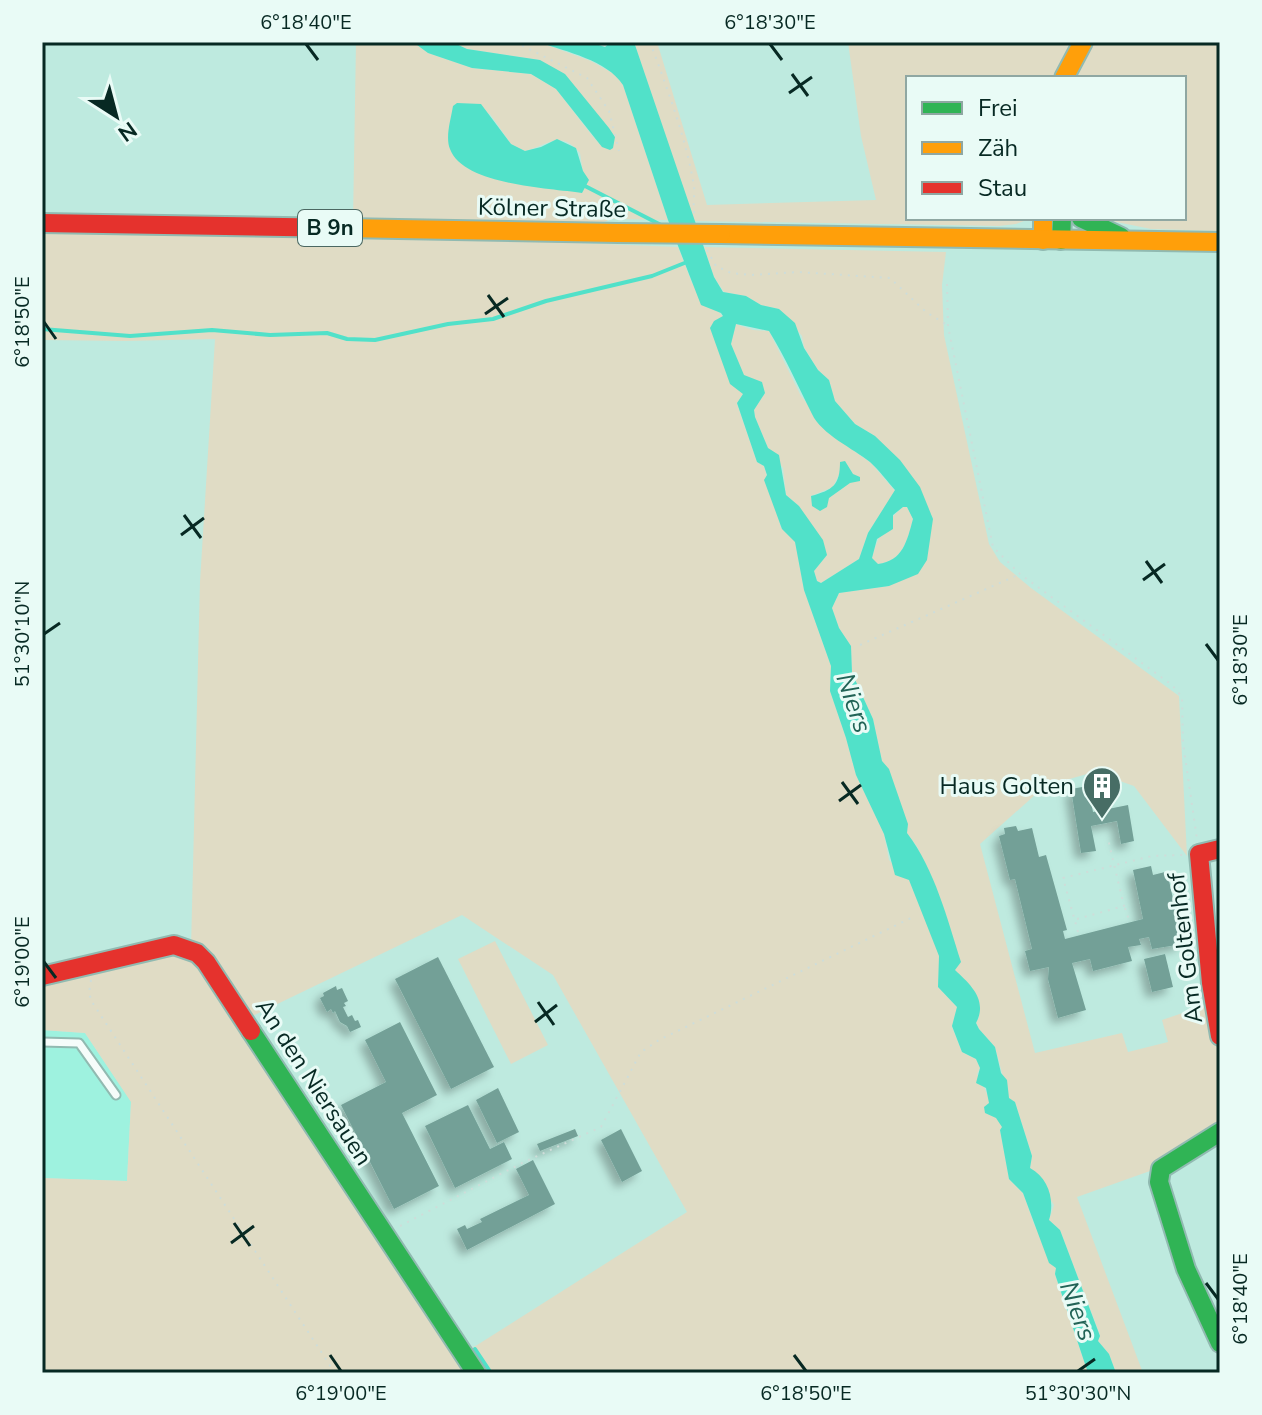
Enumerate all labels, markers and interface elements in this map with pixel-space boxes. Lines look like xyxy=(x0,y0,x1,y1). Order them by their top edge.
text: 6°18'40"E xyxy=(260,9,352,36)
text: 6°18'30"E xyxy=(724,9,816,36)
north arrow xyxy=(76,76,156,156)
legend xyxy=(906,76,1186,220)
text: Frei xyxy=(978,92,1018,124)
text: N xyxy=(112,114,143,148)
text: Zäh xyxy=(978,132,1018,164)
text: Stau xyxy=(978,172,1027,204)
street label: Kölner Straße xyxy=(478,191,626,225)
road number: B 9n xyxy=(298,210,362,246)
text: 6°18'50"E xyxy=(9,276,36,368)
text: 51°30'10"N xyxy=(9,581,36,687)
text: 6°18'30"E xyxy=(1227,614,1254,706)
water label: Niers xyxy=(828,669,880,737)
building icon: Haus Golten xyxy=(1081,765,1123,820)
place label: Haus Golten xyxy=(939,770,1074,802)
street label: Am Goltenhof xyxy=(1160,870,1210,1025)
text: 6°19'00"E xyxy=(9,916,36,1008)
street label: An den Niersauen xyxy=(248,993,380,1171)
text: 6°18'40"E xyxy=(1227,1253,1254,1345)
water label: Niers xyxy=(1051,1276,1105,1346)
text: 6°19'00"E xyxy=(295,1380,387,1407)
text: 6°18'50"E xyxy=(760,1380,852,1407)
text: 51°30'30"N xyxy=(1025,1380,1131,1407)

